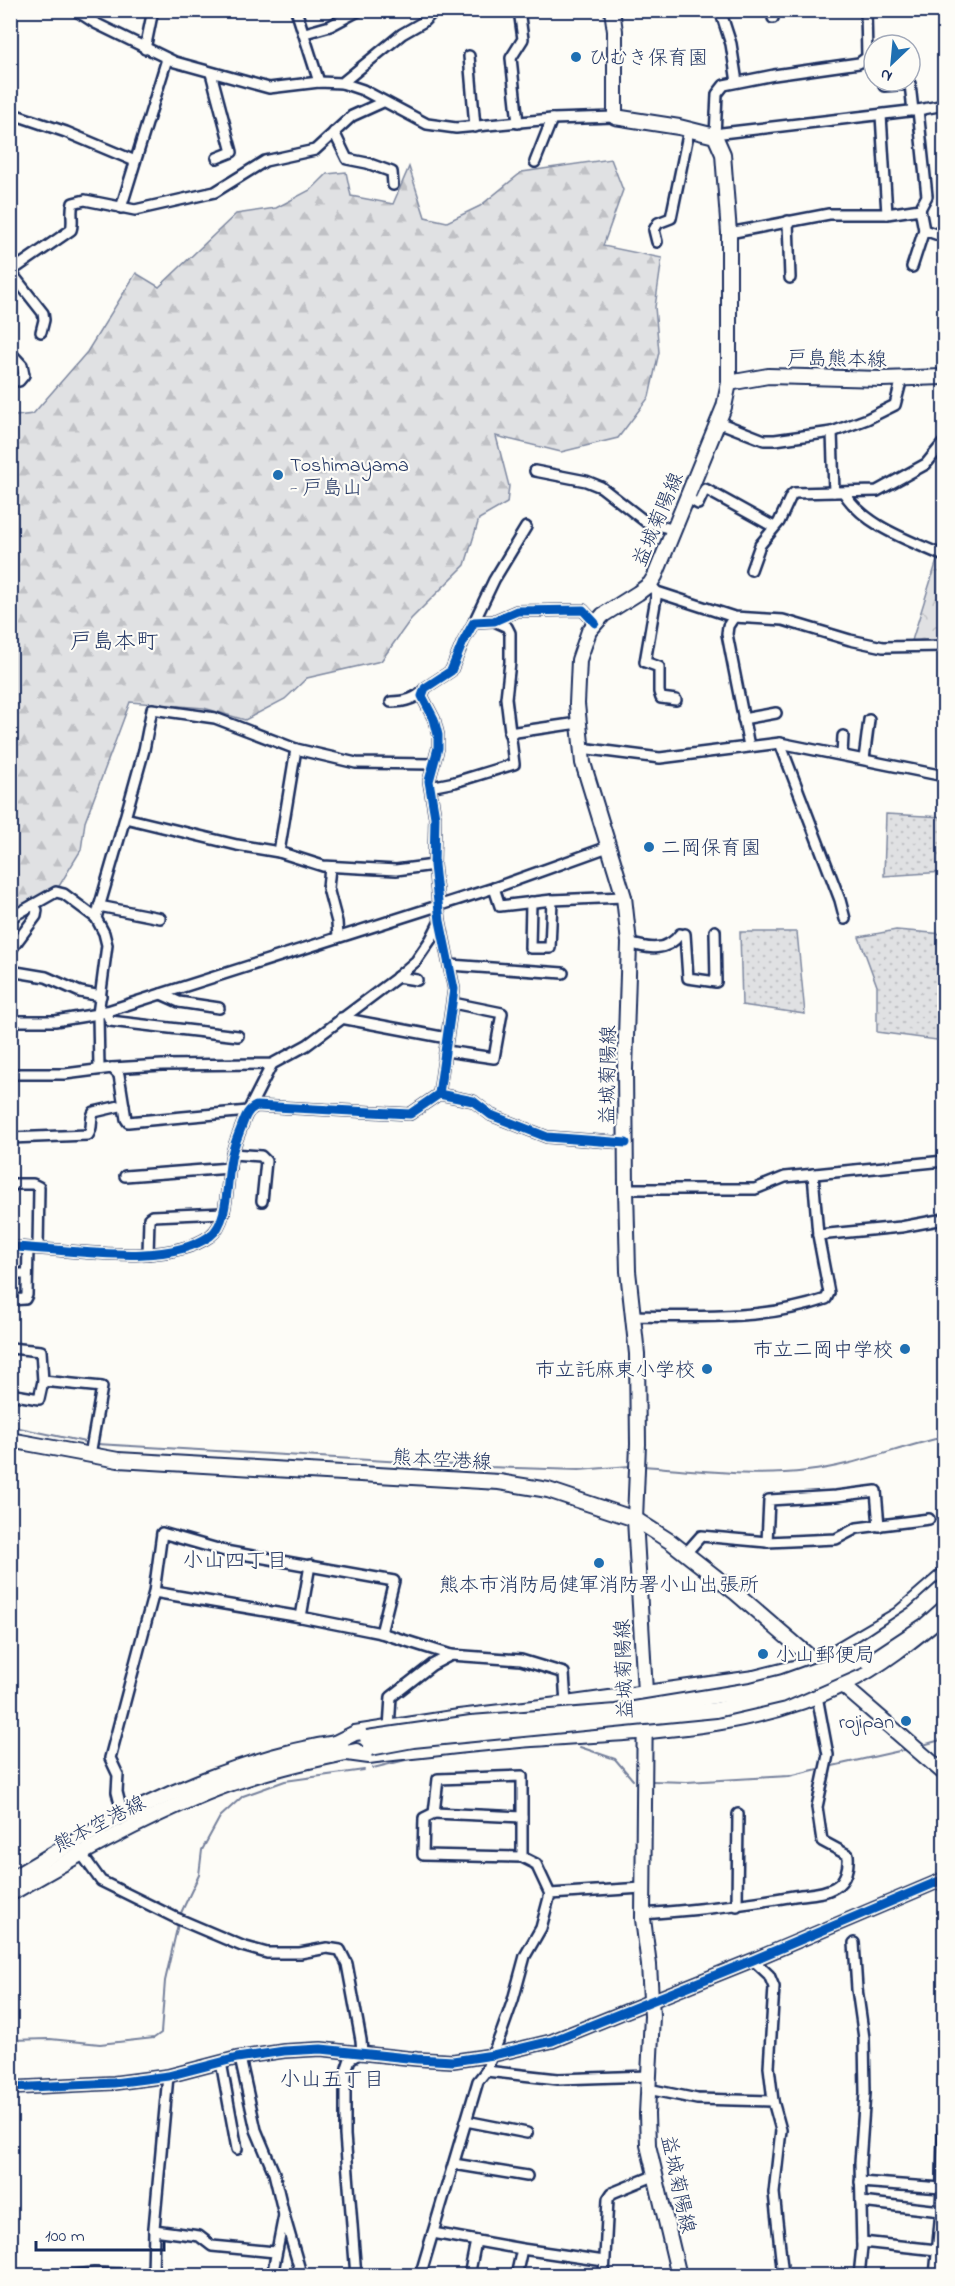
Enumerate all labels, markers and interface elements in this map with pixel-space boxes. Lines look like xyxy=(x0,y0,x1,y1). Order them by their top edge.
north arrow xyxy=(862,33,922,93)
place label: ひむき保育園 xyxy=(588,45,708,74)
marker: ひむき保育園 xyxy=(569,50,583,64)
text: N xyxy=(876,61,896,88)
street label: 戸島熊本線 xyxy=(787,345,887,376)
place label: Toshimayama - 戸島山 xyxy=(290,452,409,504)
marker: Toshimayama - 戸島山 xyxy=(271,468,285,482)
street label: 益城菊陽線 xyxy=(626,468,692,572)
district label: 戸島本町 xyxy=(70,627,158,659)
place label: 二岡保育園 xyxy=(661,835,761,864)
marker: 二岡保育園 xyxy=(642,840,656,854)
street label: 益城菊陽線 xyxy=(594,1025,625,1125)
place label: 市立二岡中学校 xyxy=(753,1337,893,1366)
marker: 市立二岡中学校 xyxy=(898,1342,912,1356)
place label: 市立託麻東小学校 xyxy=(535,1357,695,1386)
marker: 市立託麻東小学校 xyxy=(700,1362,714,1376)
street label: 熊本空港線 xyxy=(391,1444,493,1479)
district label: 小山四丁目 xyxy=(183,1547,288,1577)
marker: 熊本市消防局健軍消防署小山出張所 xyxy=(592,1556,606,1570)
place label: 熊本市消防局健軍消防署小山出張所 xyxy=(439,1572,759,1601)
street label: 益城菊陽線 xyxy=(609,1618,642,1719)
place label: 小山郵便局 xyxy=(775,1642,875,1671)
marker: 小山郵便局 xyxy=(756,1647,770,1661)
place label: rojipan xyxy=(839,1709,894,1738)
marker: rojipan xyxy=(899,1714,913,1728)
street label: 熊本空港線 xyxy=(49,1790,151,1861)
district label: 小山五丁目 xyxy=(280,2066,385,2096)
street label: 益城菊陽線 xyxy=(652,2133,701,2236)
scale bar xyxy=(36,2214,164,2252)
text: 100 m xyxy=(45,2224,85,2250)

